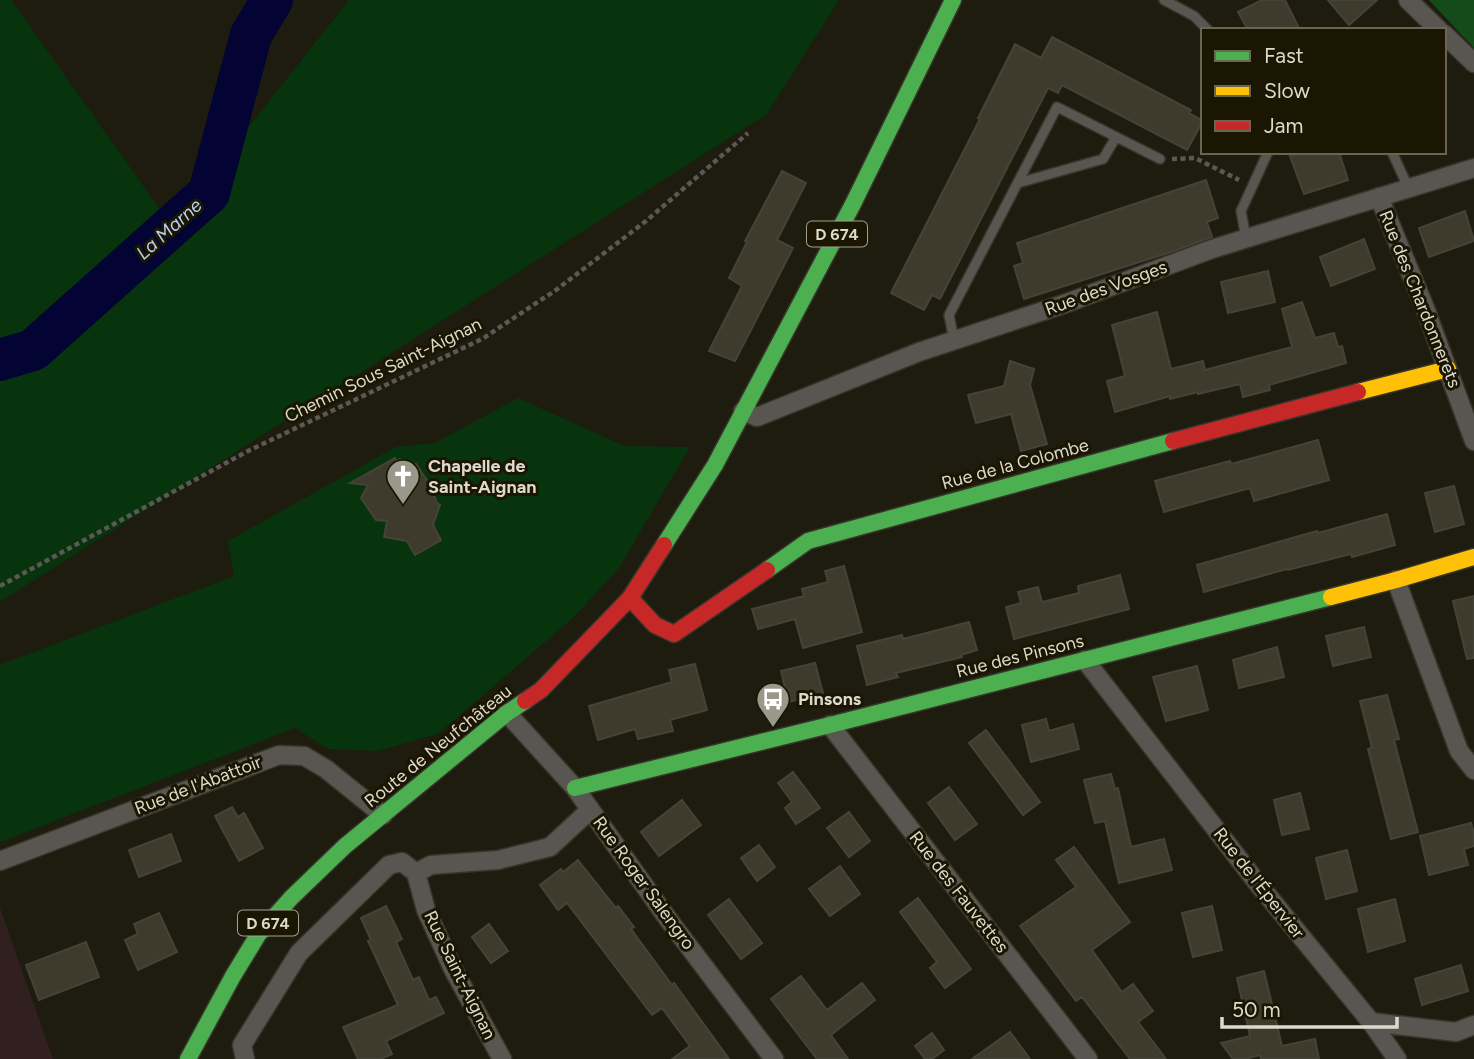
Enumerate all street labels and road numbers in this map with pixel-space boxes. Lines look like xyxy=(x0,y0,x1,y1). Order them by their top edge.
street label: Rue des Chardonnerets xyxy=(1374,207,1466,391)
road number: D 674 xyxy=(807,222,867,246)
street label: Rue des Vosges xyxy=(1042,256,1170,320)
street label: Chemin Sous Saint-Aignan xyxy=(281,313,485,427)
street label: Rue de la Colombe xyxy=(939,434,1091,494)
street label: Rue des Pinsons xyxy=(954,630,1086,682)
street label: Route de Neufchâteau xyxy=(360,680,516,812)
street label: Rue de l'Abattoir xyxy=(131,751,265,819)
street label: Rue Roger Salengro xyxy=(588,812,700,954)
street label: Rue de l'Épervier xyxy=(1209,823,1309,943)
street label: Rue des Fauvettes xyxy=(905,827,1013,957)
street label: Rue Saint-Aignan xyxy=(419,907,501,1043)
road number: D 674 xyxy=(238,911,298,936)

